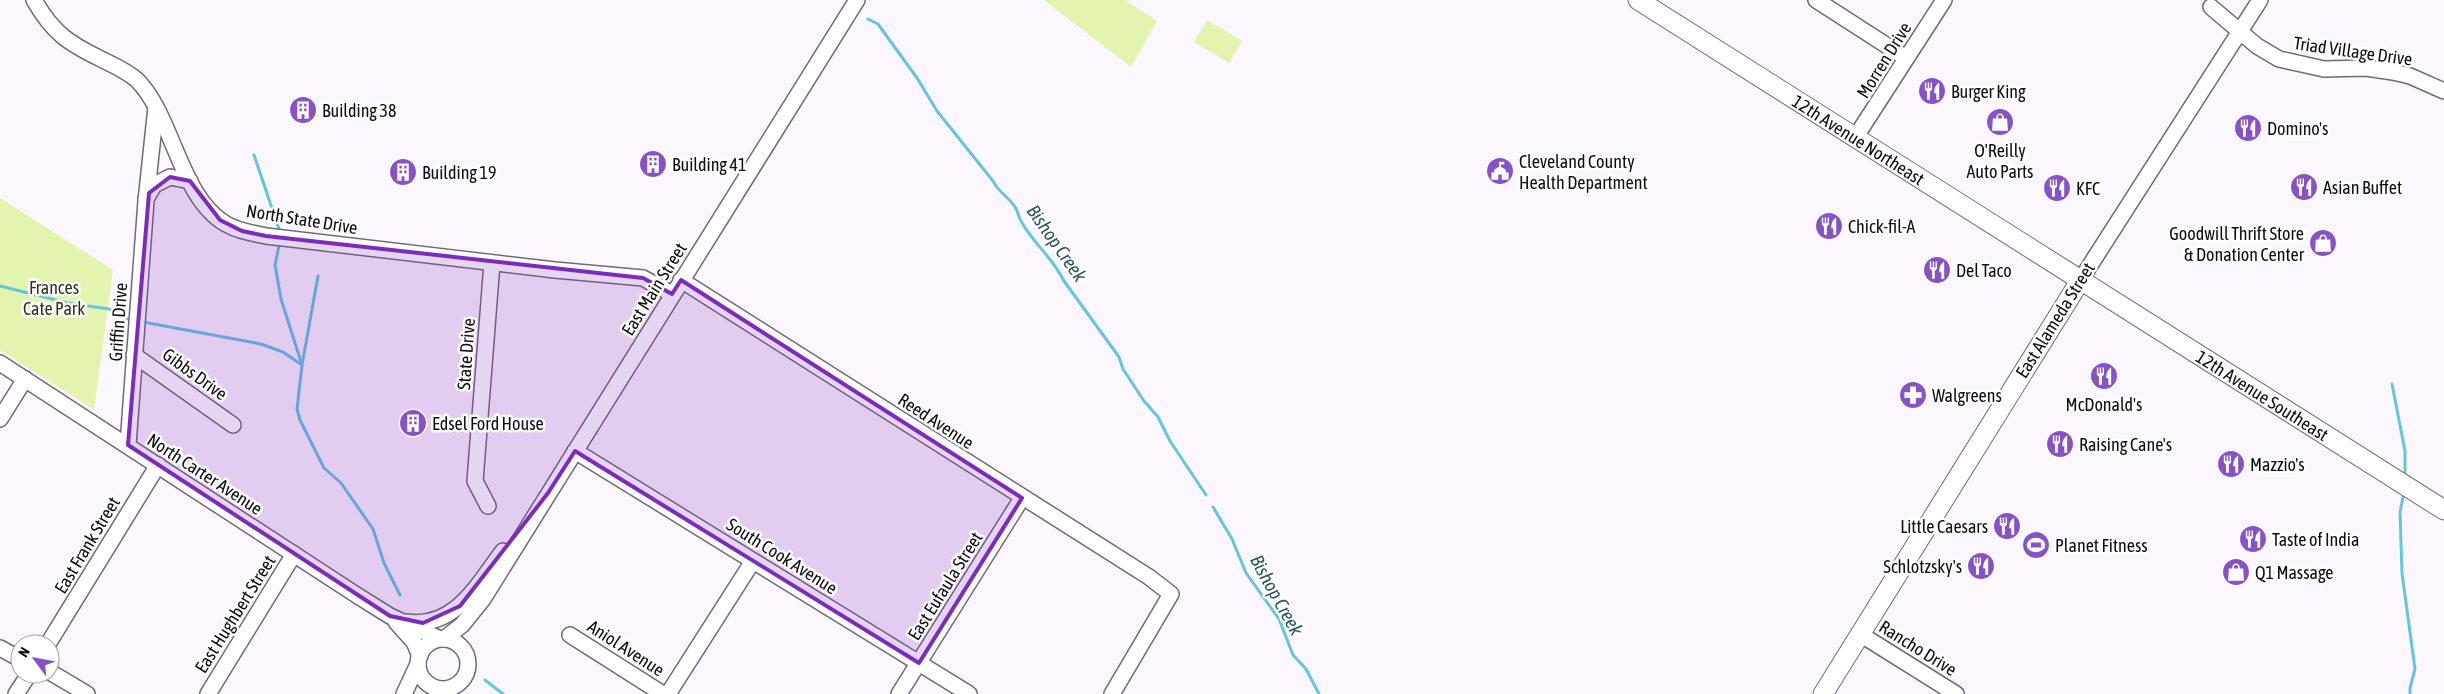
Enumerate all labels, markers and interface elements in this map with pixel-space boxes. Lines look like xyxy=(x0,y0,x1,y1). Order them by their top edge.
street label: Morren Drive xyxy=(1852,18,1916,102)
street label: Triad Village Drive xyxy=(2292,32,2414,70)
restaurant icon: Burger King xyxy=(1917,76,1947,106)
place label: Burger King xyxy=(1951,81,2026,102)
street label: 12th Avenue Northeast xyxy=(1789,90,1928,189)
building icon: Building 38 xyxy=(288,95,318,125)
place label: Building 38 xyxy=(322,100,396,121)
shop icon: O'Reilly Auto Parts xyxy=(1985,107,2015,137)
restaurant icon: Domino's xyxy=(2233,113,2263,143)
place label: Domino's xyxy=(2267,118,2328,139)
place label: O'Reilly Auto Parts xyxy=(1967,140,2033,182)
building icon: Building 41 xyxy=(638,149,668,179)
place label: Cleveland County Health Department xyxy=(1519,151,1648,193)
place label: Building 41 xyxy=(672,154,746,175)
public building icon: Cleveland County Health Department xyxy=(1485,156,1515,186)
building icon: Building 19 xyxy=(388,157,418,187)
place label: Building 19 xyxy=(422,162,496,183)
restaurant icon: Asian Buffet xyxy=(2289,172,2319,202)
restaurant icon: KFC xyxy=(2042,173,2072,203)
place label: Asian Buffet xyxy=(2323,177,2402,198)
place label: KFC xyxy=(2076,178,2100,199)
street label: North State Drive xyxy=(245,200,359,238)
water label: Bishop Creek xyxy=(1023,200,1092,286)
restaurant icon: Chick-fil-A xyxy=(1814,211,1844,241)
place label: Chick-fil-A xyxy=(1848,216,1915,237)
place label: Goodwill Thrift Store & Donation Center xyxy=(2169,223,2305,265)
shop icon: Goodwill Thrift Store & Donation Center xyxy=(2308,228,2338,258)
street label: East Main Street xyxy=(617,239,691,339)
restaurant icon: Del Taco xyxy=(1922,255,1952,285)
street label: East Alameda Street xyxy=(2011,259,2099,381)
place label: Del Taco xyxy=(1956,260,2012,281)
park label: Frances Cate Park xyxy=(23,277,85,319)
street label: Griffin Drive xyxy=(105,282,131,362)
street label: State Drive xyxy=(453,318,479,390)
street label: Gibbs Drive xyxy=(159,344,231,404)
street label: 12th Avenue Southeast xyxy=(2192,346,2333,445)
restaurant icon: McDonald's xyxy=(2089,361,2119,391)
pharmacy icon: Walgreens xyxy=(1898,380,1928,410)
place label: Walgreens xyxy=(1932,385,2002,406)
street label: Reed Avenue xyxy=(894,389,978,453)
place label: McDonald's xyxy=(2066,394,2142,415)
building icon: Edsel Ford House xyxy=(398,408,428,438)
place label: Edsel Ford House xyxy=(432,413,544,434)
street label: North Carter Avenue xyxy=(144,429,266,519)
restaurant icon: Raising Cane's xyxy=(2045,429,2075,459)
place label: Raising Cane's xyxy=(2079,434,2172,455)
restaurant icon: Mazzio's xyxy=(2216,449,2246,479)
place label: Mazzio's xyxy=(2250,454,2305,475)
street label: East Frank Street xyxy=(50,493,124,597)
restaurant icon: Little Caesars xyxy=(1992,511,2022,541)
street label: South Cook Avenue xyxy=(723,514,841,598)
place label: Little Caesars xyxy=(1900,516,1988,537)
restaurant icon: Taste of India xyxy=(2238,524,2268,554)
street label: East Eufaula Street xyxy=(903,528,987,644)
place label: Taste of India xyxy=(2272,529,2359,550)
sports icon: Planet Fitness xyxy=(2021,530,2051,560)
place label: Planet Fitness xyxy=(2055,535,2148,556)
street label: East Hughbert Street xyxy=(190,551,280,677)
water label: Bishop Creek xyxy=(1246,551,1308,640)
restaurant icon: Schlotzsky's xyxy=(1966,551,1996,581)
place label: Schlotzsky's xyxy=(1883,556,1962,577)
shop icon: Q1 Massage xyxy=(2221,557,2251,587)
place label: Q1 Massage xyxy=(2255,562,2334,583)
street label: Aniol Avenue xyxy=(584,615,668,681)
street label: Rancho Drive xyxy=(1875,616,1961,680)
north arrow xyxy=(10,634,60,684)
text: N xyxy=(15,644,33,660)

